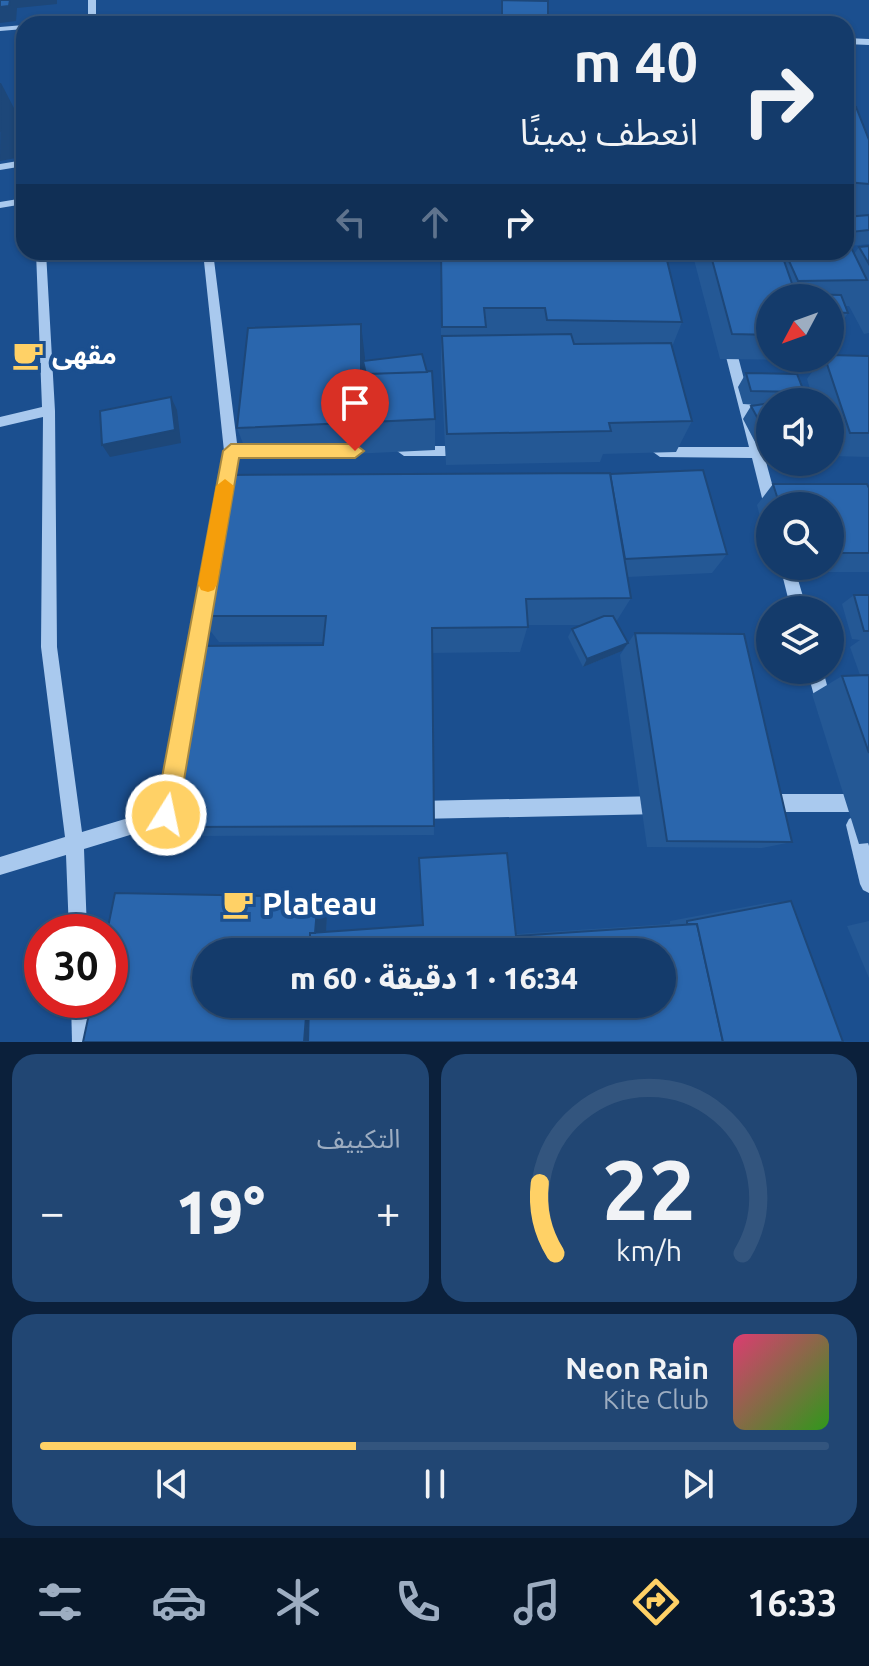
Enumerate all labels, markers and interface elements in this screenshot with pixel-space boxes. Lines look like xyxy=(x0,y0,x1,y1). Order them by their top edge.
text: 40 m xyxy=(573,30,698,93)
icon: right xyxy=(726,48,830,152)
text: انعطف يمينًا xyxy=(520,111,698,152)
icon: left xyxy=(329,200,373,244)
icon: ahead xyxy=(413,200,457,244)
icon: right xyxy=(497,200,541,244)
north arrow xyxy=(756,284,844,372)
map controls xyxy=(756,284,844,684)
cafe icon: مقهى xyxy=(11,338,45,372)
place label: مقهى xyxy=(52,340,117,370)
pin xyxy=(321,369,389,451)
icon: arrive xyxy=(333,381,377,425)
button: sound xyxy=(756,388,844,476)
button: search xyxy=(756,492,844,580)
button: layers xyxy=(756,596,844,684)
position arrow xyxy=(124,773,208,857)
place label: Plateau xyxy=(262,885,378,921)
cafe icon: Plateau xyxy=(221,887,255,921)
speed limit sign: 30 xyxy=(24,914,128,1018)
text: 16:34 · 1 دقيقة · 60 m xyxy=(290,961,578,995)
text: التكييف xyxy=(317,1124,401,1153)
text: 22 xyxy=(602,1142,696,1236)
text: 19° xyxy=(176,1178,265,1245)
text: − xyxy=(40,1187,65,1236)
text: + xyxy=(376,1187,401,1236)
text: km/h xyxy=(616,1234,682,1266)
text: Neon Rain xyxy=(565,1351,709,1385)
text: Kite Club xyxy=(603,1385,709,1414)
icon: previous xyxy=(150,1462,194,1506)
icon: pause xyxy=(413,1462,457,1506)
icon: next xyxy=(676,1462,720,1506)
icon: filters xyxy=(32,1574,88,1630)
icon: car xyxy=(151,1574,207,1630)
icon: climate xyxy=(270,1574,326,1630)
icon: phone xyxy=(390,1574,446,1630)
icon: music xyxy=(509,1574,565,1630)
icon: directions xyxy=(628,1574,684,1630)
text: 16:33 xyxy=(747,1582,837,1623)

